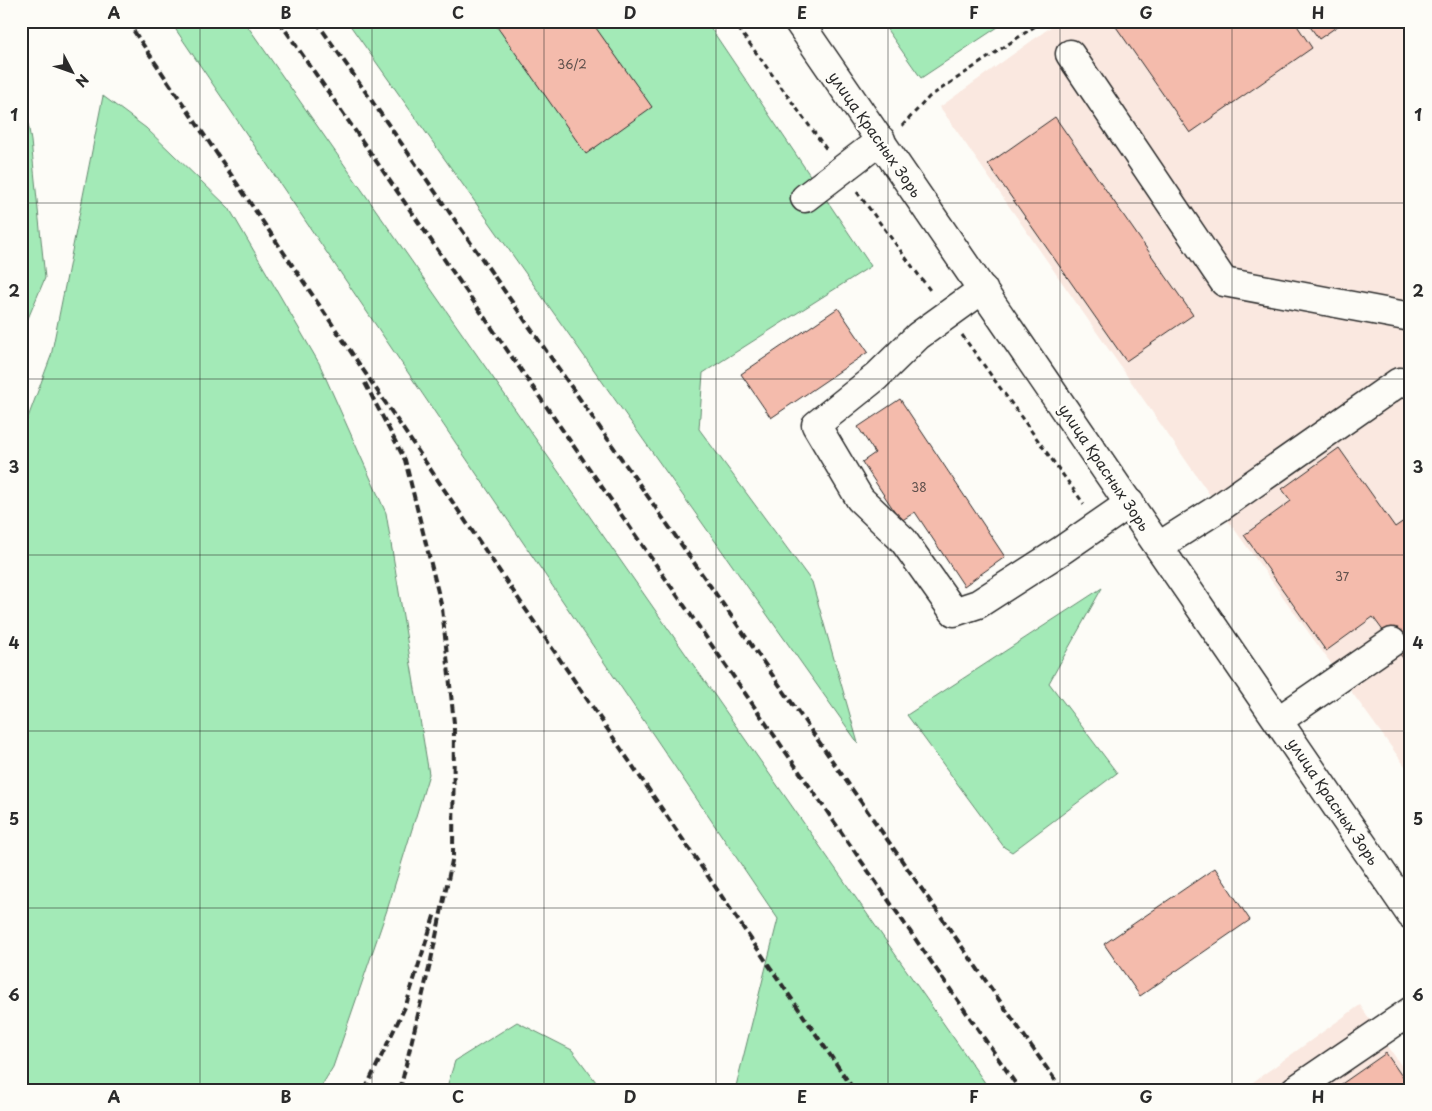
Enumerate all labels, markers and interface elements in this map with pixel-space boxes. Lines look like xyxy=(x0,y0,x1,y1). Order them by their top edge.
text: A xyxy=(108,0,121,24)
text: B xyxy=(281,0,292,24)
text: C xyxy=(452,0,464,24)
text: D xyxy=(624,0,636,24)
text: E xyxy=(797,0,807,24)
text: F xyxy=(969,0,979,24)
text: G xyxy=(1139,0,1153,24)
text: H xyxy=(1312,0,1324,24)
north arrow xyxy=(48,48,98,98)
house number: 36/2 xyxy=(557,55,587,73)
street label: улица Красных Зорь xyxy=(824,66,928,202)
text: N xyxy=(71,70,94,92)
text: 1 xyxy=(10,102,18,126)
text: 1 xyxy=(1414,102,1422,126)
text: 2 xyxy=(8,278,20,302)
text: 2 xyxy=(1412,278,1424,302)
street label: улица Красных Зорь xyxy=(1054,399,1156,536)
text: 3 xyxy=(9,454,19,478)
text: 3 xyxy=(1413,454,1423,478)
house number: 38 xyxy=(911,478,927,496)
house number: 37 xyxy=(1335,567,1350,585)
text: 4 xyxy=(9,630,20,654)
text: 4 xyxy=(1413,630,1424,654)
street label: улица Красных Зорь xyxy=(1283,733,1385,870)
text: 5 xyxy=(9,806,19,830)
text: 5 xyxy=(1413,806,1423,830)
text: 6 xyxy=(8,982,20,1006)
text: 6 xyxy=(1412,982,1424,1006)
text: A xyxy=(108,1084,121,1108)
text: B xyxy=(281,1084,292,1108)
text: C xyxy=(452,1084,464,1108)
text: D xyxy=(624,1084,636,1108)
text: E xyxy=(797,1084,807,1108)
text: F xyxy=(969,1084,979,1108)
text: G xyxy=(1139,1084,1153,1108)
text: H xyxy=(1312,1084,1324,1108)

